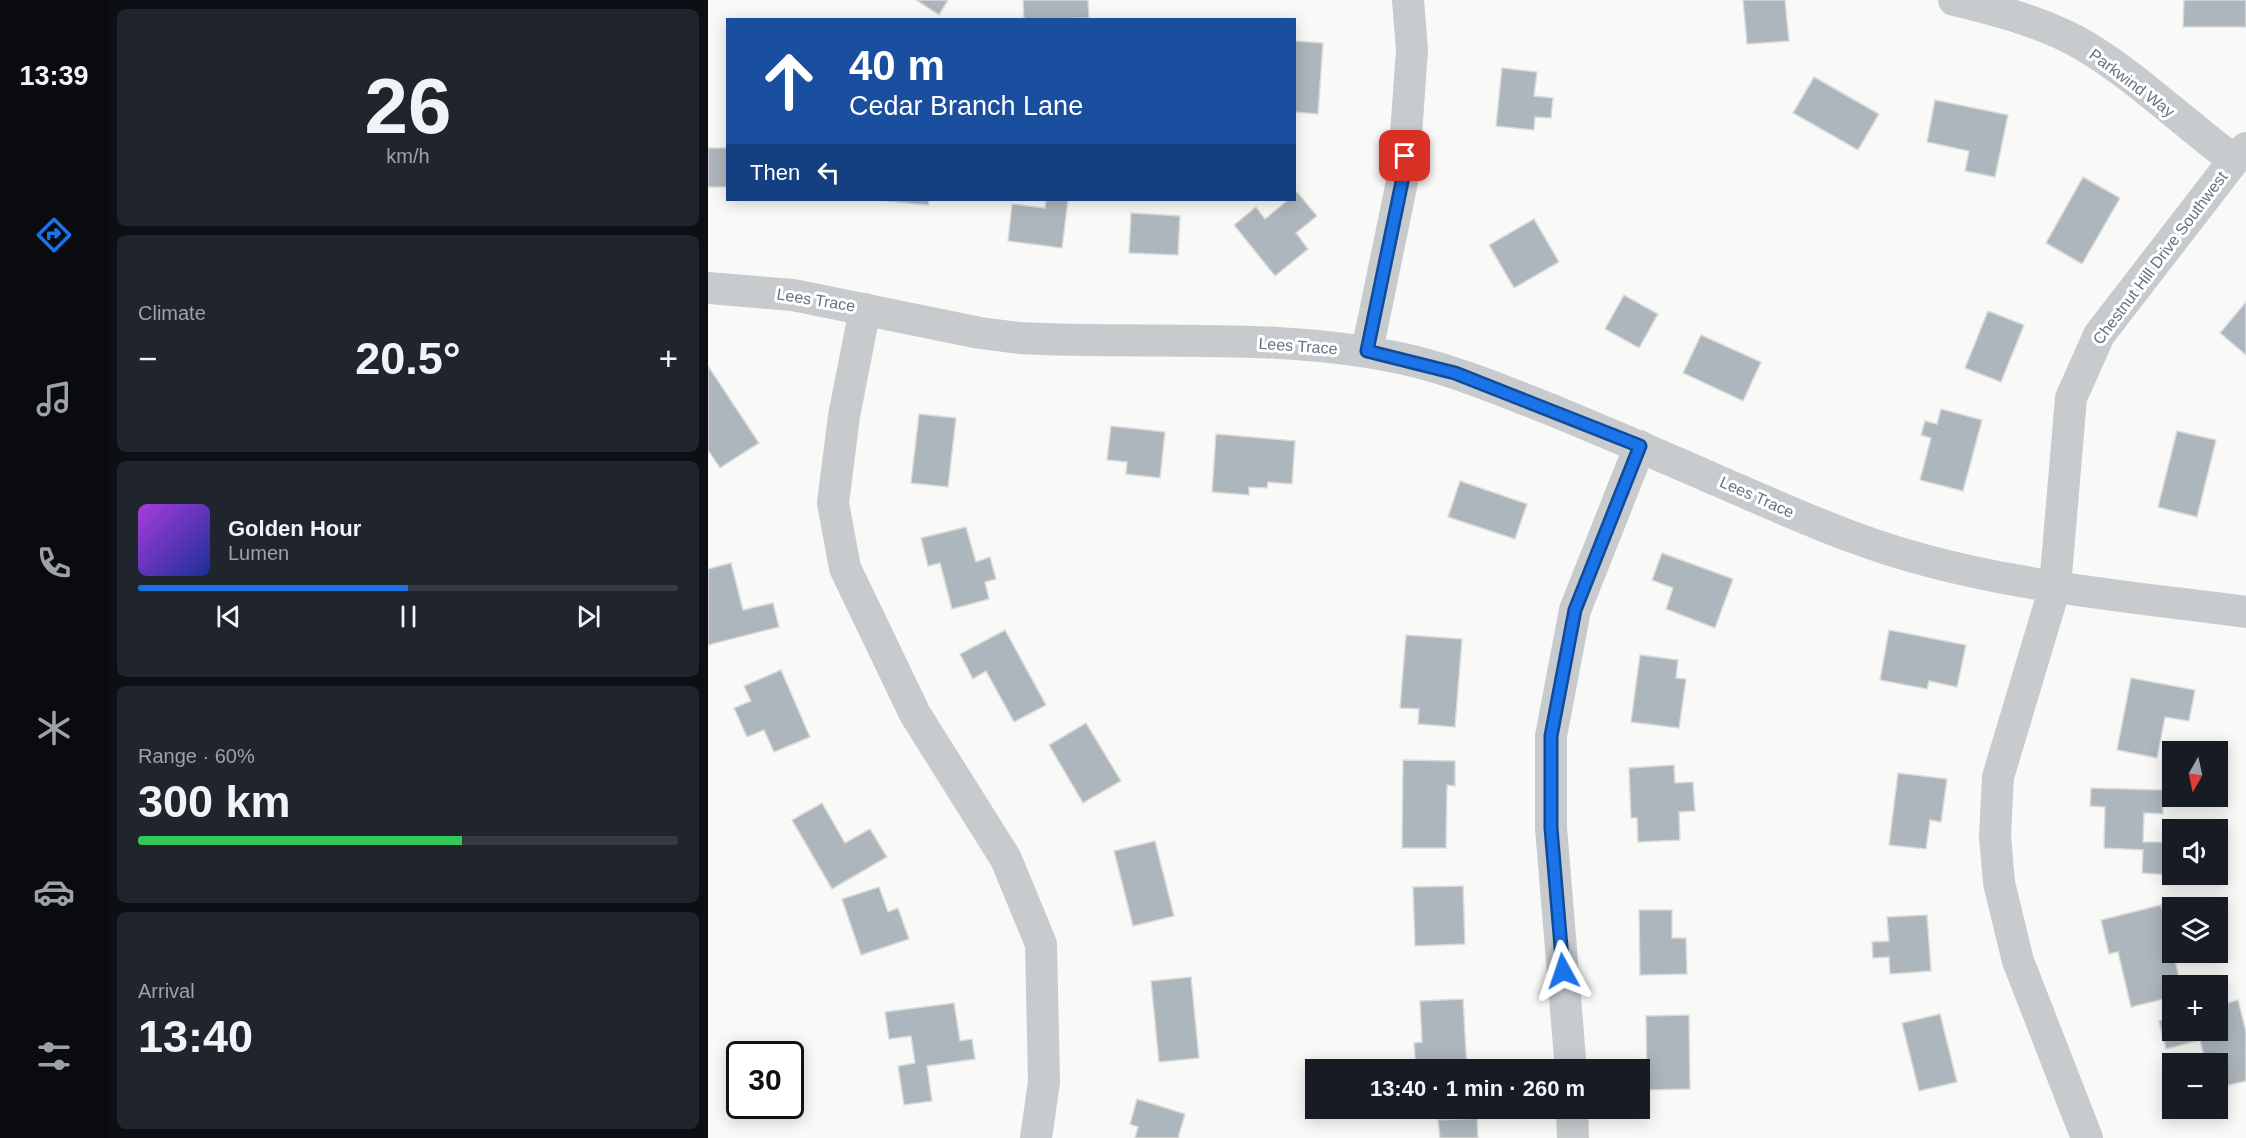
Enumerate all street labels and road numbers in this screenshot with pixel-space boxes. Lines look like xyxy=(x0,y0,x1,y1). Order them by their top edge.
street label: Parkwind Way xyxy=(2086,46,2178,120)
street label: Chestnut Hill Drive Southwest xyxy=(2090,168,2231,348)
street label: Lees Trace xyxy=(776,285,857,315)
street label: Lees Trace xyxy=(1258,335,1338,357)
street label: Lees Trace xyxy=(1717,473,1797,521)

